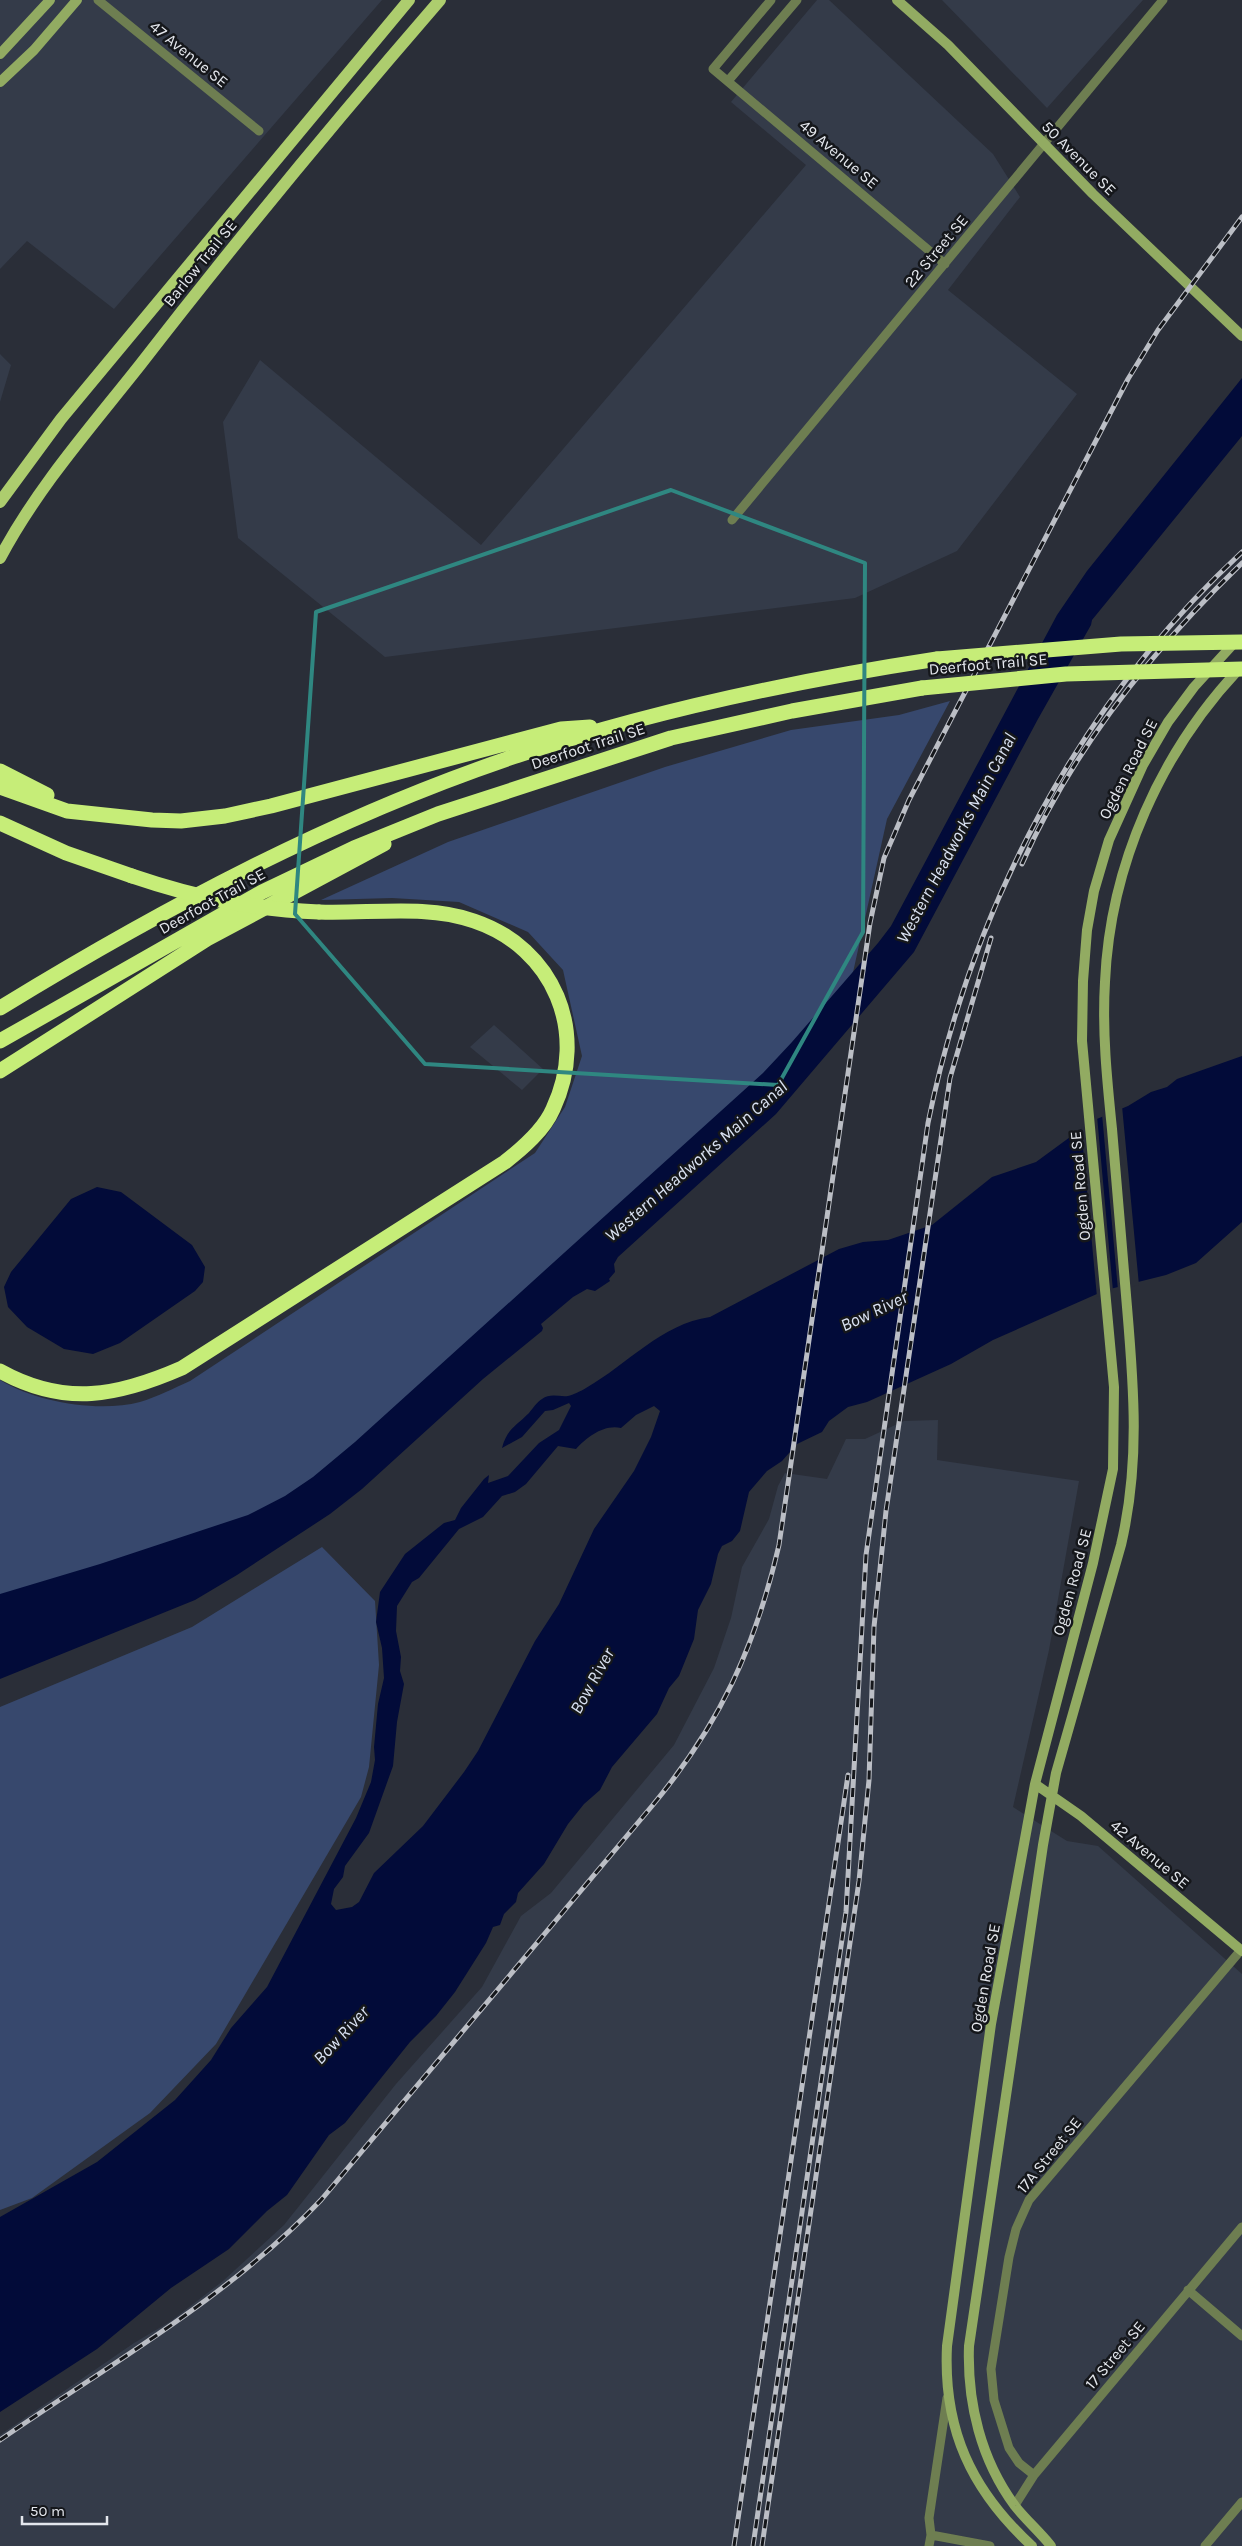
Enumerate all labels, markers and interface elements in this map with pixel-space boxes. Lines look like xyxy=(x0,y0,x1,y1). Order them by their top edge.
street label: 47 Avenue SE xyxy=(146,17,232,91)
street label: 49 Avenue SE xyxy=(796,116,882,192)
street label: 50 Avenue SE xyxy=(1038,117,1120,199)
street label: 22 Street SE xyxy=(900,211,972,291)
street label: Barlow Trail SE xyxy=(159,216,241,310)
street label: Deerfoot Trail SE xyxy=(928,649,1048,679)
street label: Ogden Road SE xyxy=(1095,716,1161,822)
street label: Deerfoot Trail SE xyxy=(529,719,647,773)
water label: Western Headworks Main Canal xyxy=(891,729,1021,947)
street label: Deerfoot Trail SE xyxy=(155,864,269,938)
water label: Western Headworks Main Canal xyxy=(600,1075,792,1246)
street label: Ogden Road SE xyxy=(1066,1130,1094,1242)
water label: Bow River xyxy=(837,1285,912,1336)
street label: Ogden Road SE xyxy=(1049,1527,1095,1637)
water label: Bow River xyxy=(565,1643,619,1718)
street label: 42 Avenue SE xyxy=(1107,1816,1193,1892)
street label: Ogden Road SE xyxy=(966,1922,1004,2034)
water label: Bow River xyxy=(308,2001,374,2069)
street label: 17A Street SE xyxy=(1013,2113,1085,2197)
street label: 17 Street SE xyxy=(1081,2317,1149,2393)
scale bar xyxy=(22,2494,108,2526)
text: 50 m xyxy=(30,2502,65,2520)

